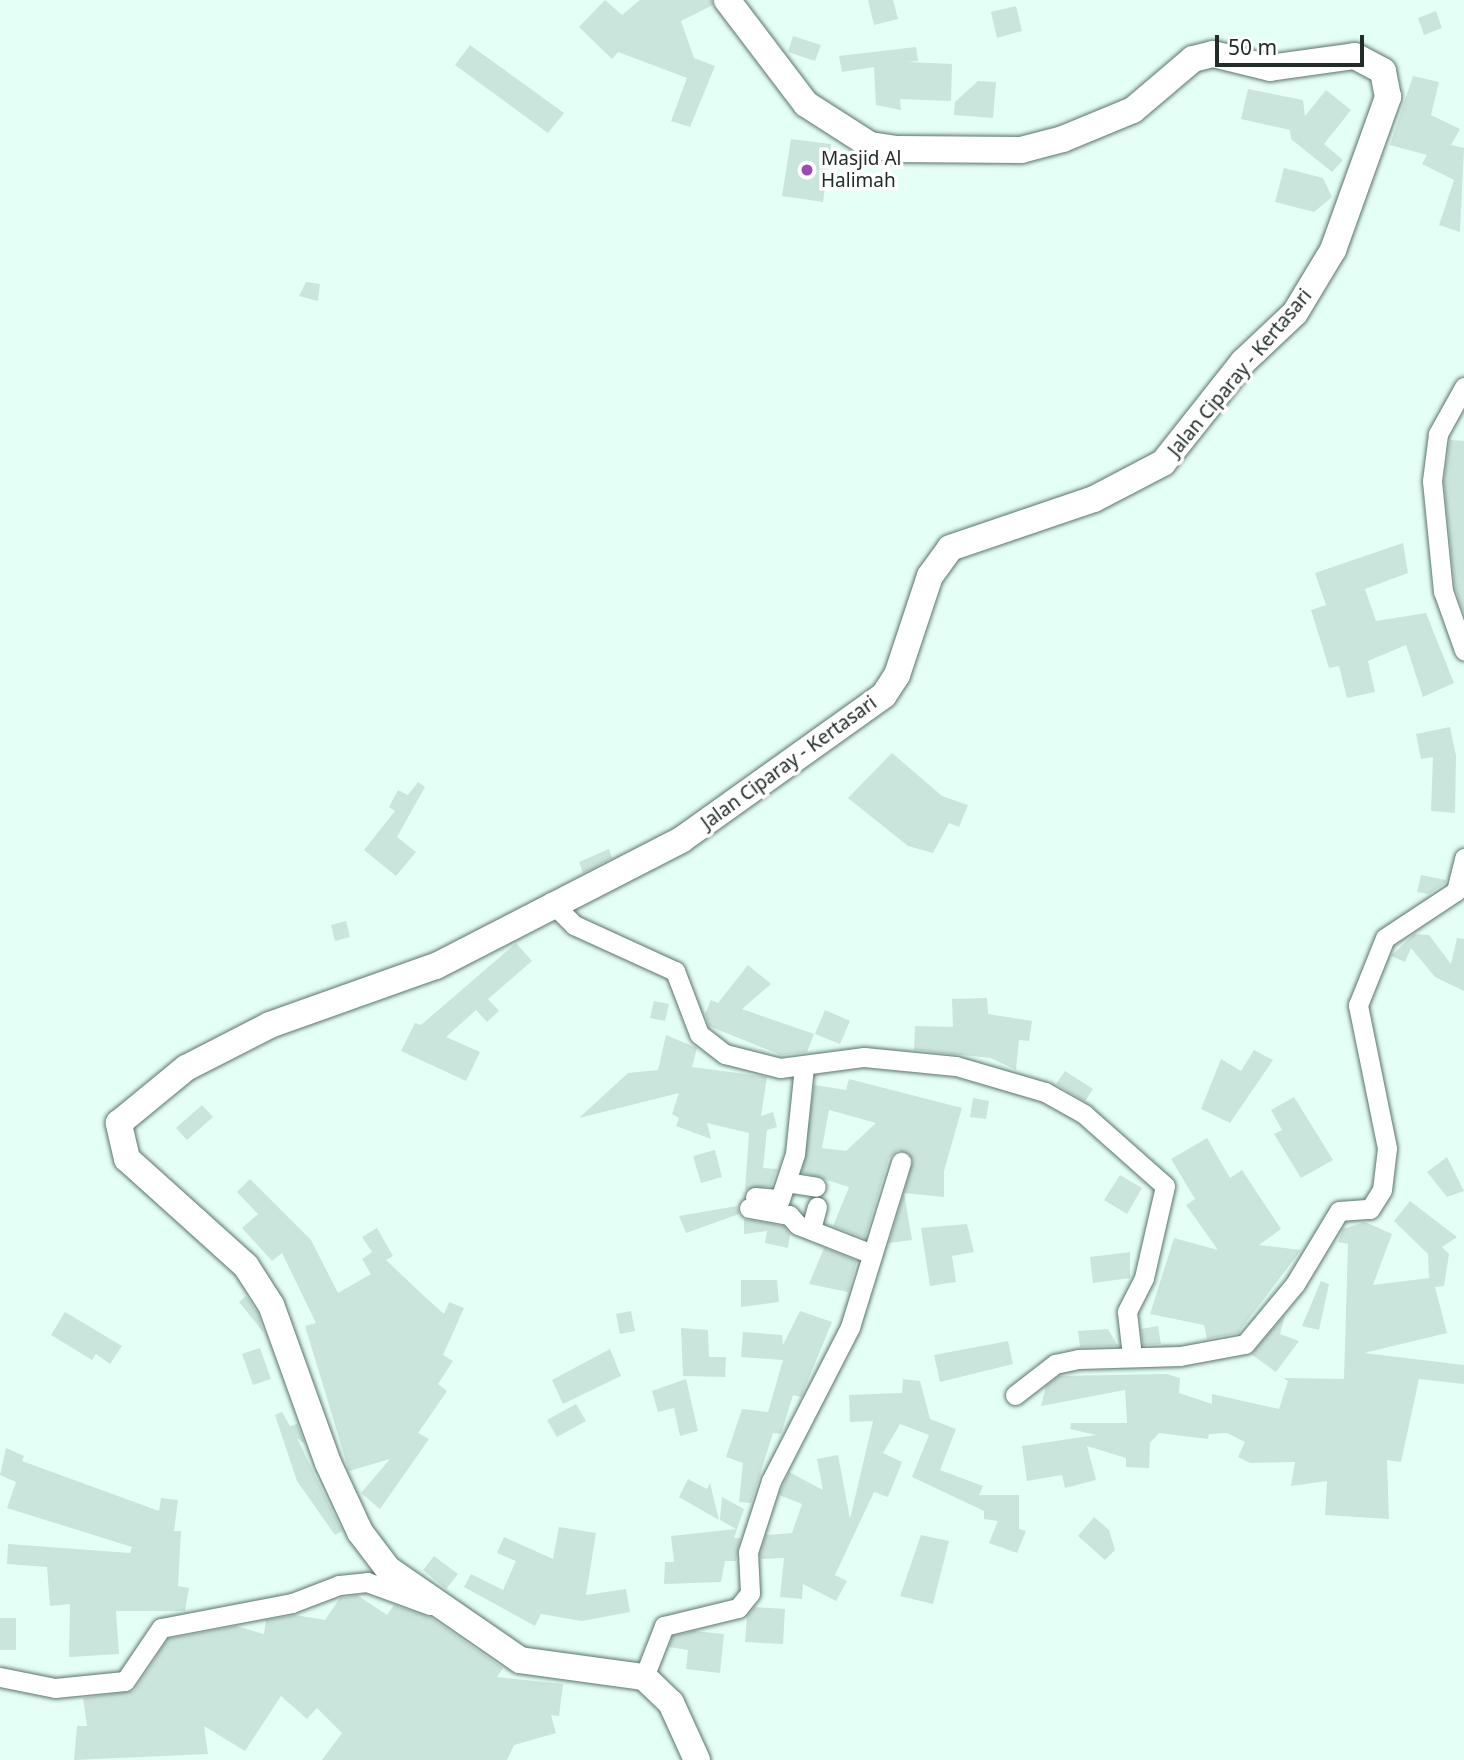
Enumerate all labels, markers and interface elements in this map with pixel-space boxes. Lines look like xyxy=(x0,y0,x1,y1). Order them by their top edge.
scale bar xyxy=(1219,21,1368,65)
text: 50 m xyxy=(1228,33,1277,61)
place label: Masjid Al Halimah xyxy=(821,148,901,192)
marker: Masjid Al Halimah xyxy=(799,162,815,178)
street label: Jalan Ciparay - Kertasari xyxy=(1163,285,1317,461)
street label: Jalan Ciparay - Kertasari xyxy=(697,692,881,834)

